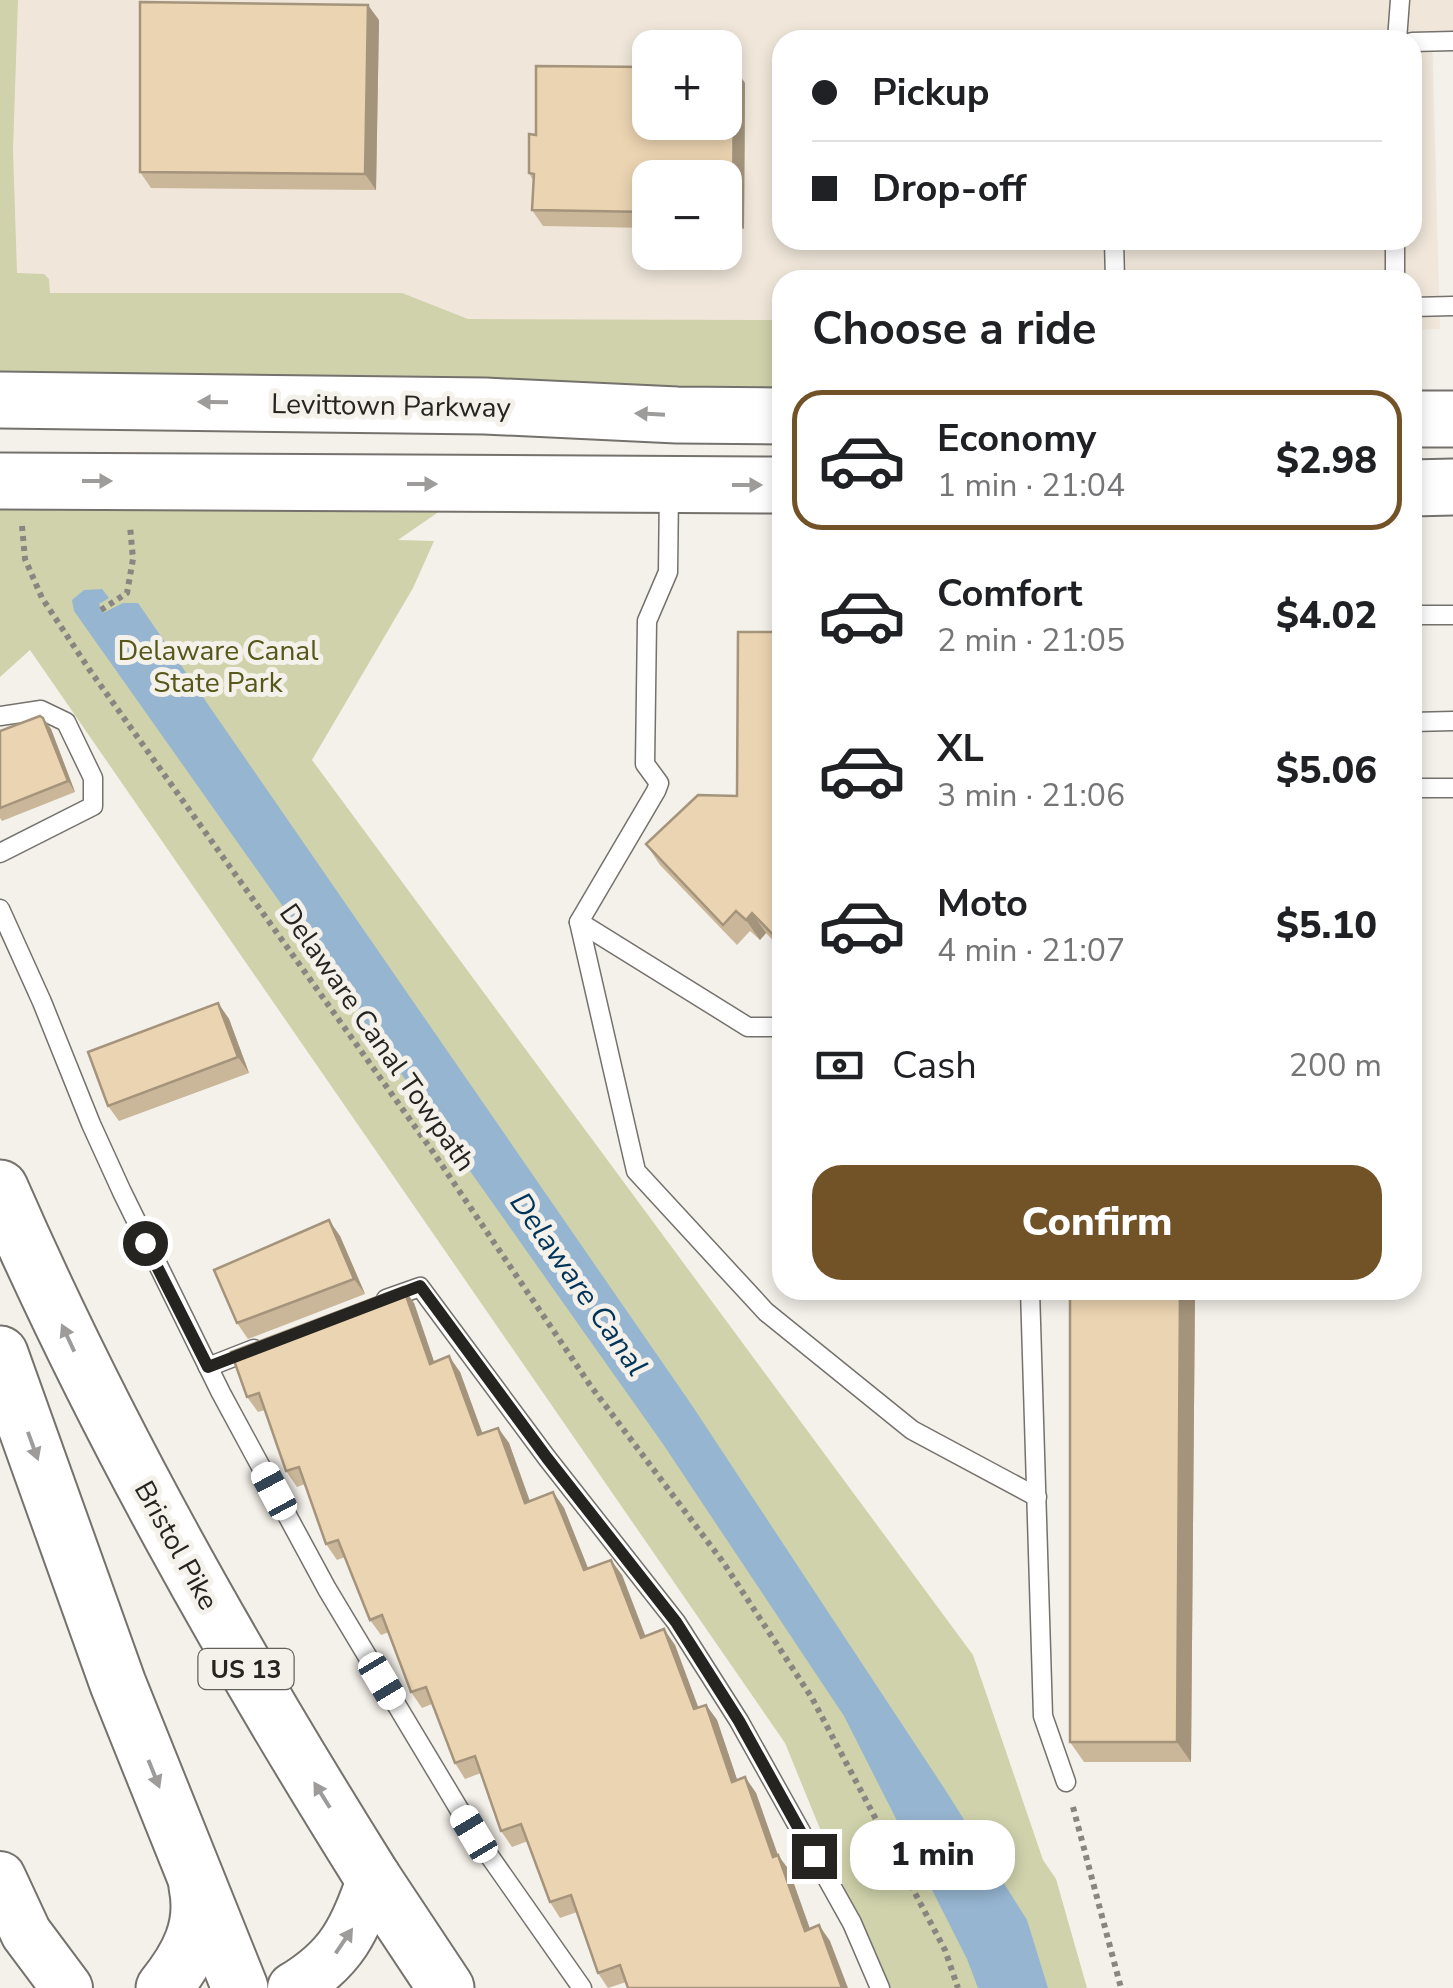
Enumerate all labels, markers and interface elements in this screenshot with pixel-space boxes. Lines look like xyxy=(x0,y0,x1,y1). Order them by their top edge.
map controls xyxy=(632,30,742,270)
button: + xyxy=(632,30,742,140)
text: Pickup xyxy=(872,67,990,118)
button: − xyxy=(632,160,742,270)
text: Drop-off xyxy=(872,163,1026,214)
text: Choose a ride xyxy=(812,299,1097,360)
street label: Levittown Parkway xyxy=(271,385,512,427)
one-way arrow xyxy=(196,394,228,410)
one-way arrow xyxy=(634,405,666,421)
text: Economy xyxy=(937,413,1096,464)
icon: car xyxy=(817,415,907,505)
text: $2.98 xyxy=(1276,435,1377,486)
text: 1 min · 21:04 xyxy=(937,464,1125,507)
one-way arrow xyxy=(82,474,114,490)
one-way arrow xyxy=(407,476,439,492)
one-way arrow xyxy=(732,477,764,493)
text: Comfort xyxy=(937,568,1082,619)
icon: car xyxy=(817,570,907,660)
text: $4.02 xyxy=(1276,590,1377,641)
text: 2 min · 21:05 xyxy=(937,619,1125,662)
park label: Delaware Canal State Park xyxy=(118,632,319,702)
text: XL xyxy=(937,723,984,774)
icon: car xyxy=(817,725,907,815)
text: $5.06 xyxy=(1276,745,1377,796)
text: 3 min · 21:06 xyxy=(937,774,1125,817)
text: Moto xyxy=(937,878,1028,929)
icon: car xyxy=(817,880,907,970)
street label: Delaware Canal Towpath xyxy=(270,896,484,1179)
text: $5.10 xyxy=(1276,900,1377,951)
text: 4 min · 21:07 xyxy=(937,929,1125,972)
icon: cash xyxy=(812,1038,867,1093)
text: Cash xyxy=(892,1040,977,1091)
text: 200 m xyxy=(1289,1044,1382,1087)
button: Confirm xyxy=(812,1165,1382,1280)
water label: Delaware Canal xyxy=(500,1184,657,1384)
route start xyxy=(123,1221,168,1266)
one-way arrow xyxy=(60,1323,76,1353)
one-way arrow xyxy=(26,1431,41,1461)
car xyxy=(247,1457,301,1525)
street label: Bristol Pike xyxy=(125,1474,227,1617)
car xyxy=(354,1648,410,1714)
road number: US 13 xyxy=(198,1649,294,1689)
one-way arrow xyxy=(147,1759,163,1789)
one-way arrow xyxy=(313,1781,331,1809)
car xyxy=(446,1801,502,1867)
callout: 1 min xyxy=(849,1821,1014,1891)
text: 1 min xyxy=(890,1833,975,1876)
route end xyxy=(792,1834,837,1879)
one-way arrow xyxy=(335,1928,353,1955)

